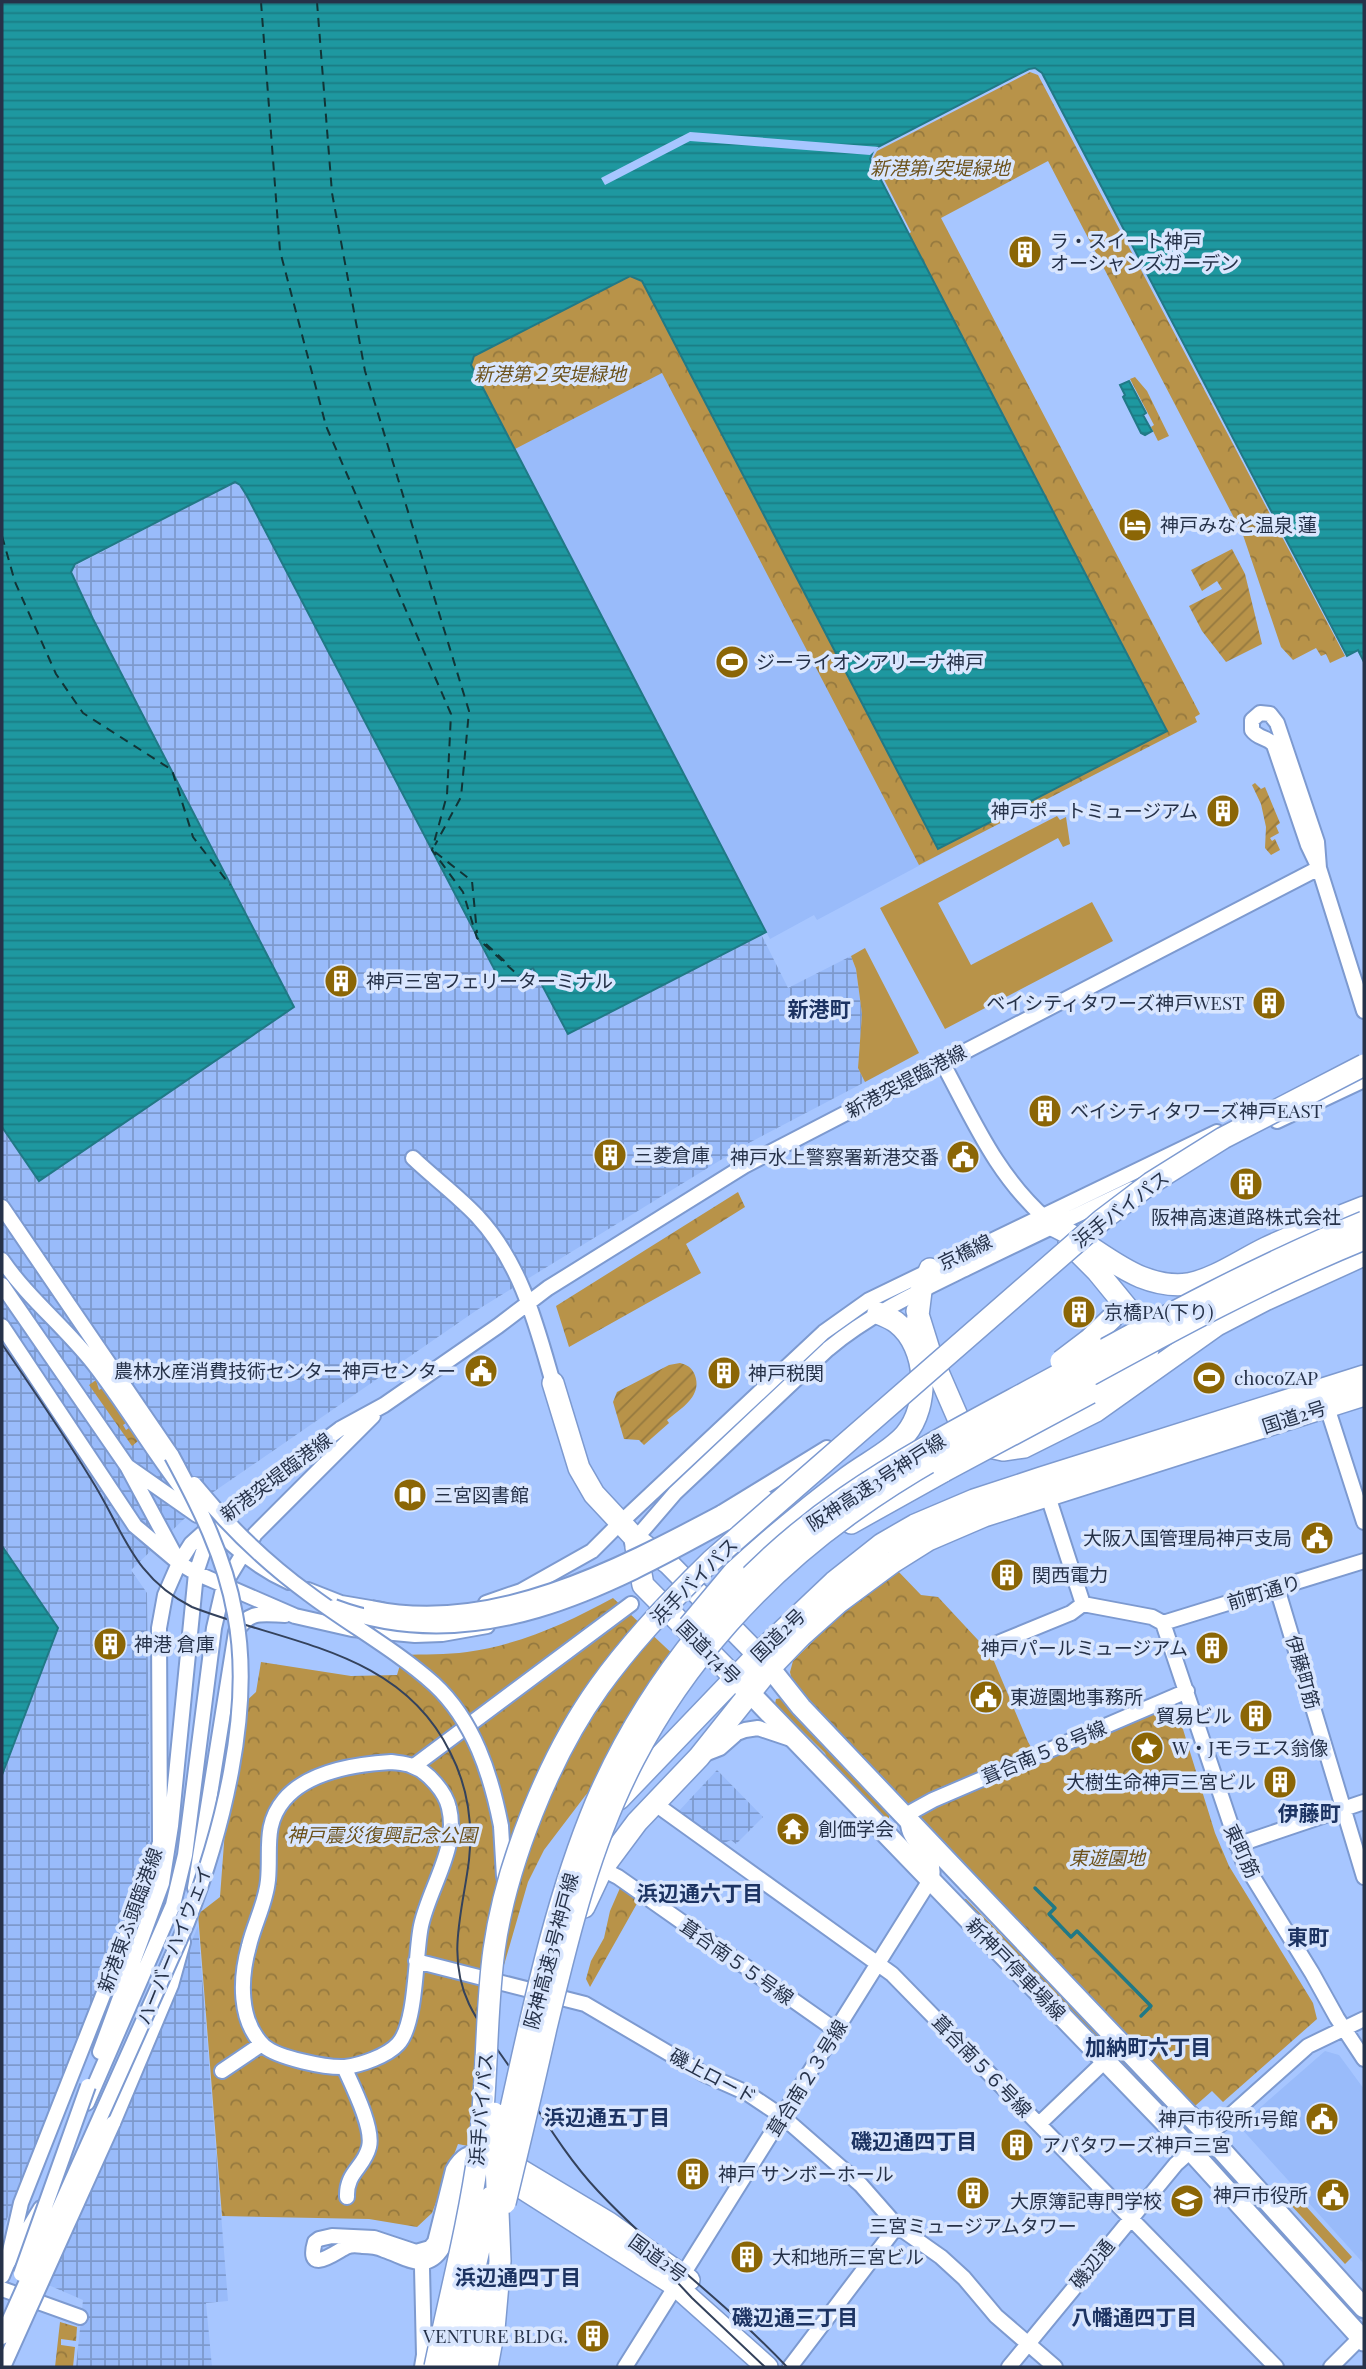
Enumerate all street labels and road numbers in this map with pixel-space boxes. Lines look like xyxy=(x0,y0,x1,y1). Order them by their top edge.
street label: 新港突堤臨港線 xyxy=(841,1037,970,1123)
street label: 浜手バイパス xyxy=(1067,1164,1174,1253)
street label: 京橋線 xyxy=(933,1227,996,1275)
street label: 国道2号 xyxy=(1258,1393,1329,1439)
street label: 新港突堤臨港線 xyxy=(214,1426,336,1527)
street label: 阪神高速3号神戸線 xyxy=(801,1427,950,1536)
street label: 浜手バイパス xyxy=(644,1531,743,1630)
street label: 前町通り xyxy=(1224,1567,1304,1615)
street label: 国道2号 xyxy=(744,1602,810,1667)
street label: 国道174号 xyxy=(672,1614,747,1689)
street label: 伊藤町筋 xyxy=(1281,1632,1327,1712)
street label: 葺合南５８号線 xyxy=(977,1713,1110,1789)
street label: 東町筋 xyxy=(1219,1819,1267,1882)
street label: 新港東ふ頭臨港線 xyxy=(91,1844,167,1996)
street label: ハーバーハイウェイ xyxy=(129,1861,217,2028)
street label: 阪神高速3号神戸線 xyxy=(517,1870,583,2032)
street label: 新神戸停車場線 xyxy=(961,1911,1072,2025)
street label: 葺合南５５号線 xyxy=(676,1912,800,2010)
street label: 葺合南５６号線 xyxy=(927,2008,1038,2122)
street label: 葺合南２３号線 xyxy=(760,2014,852,2141)
street label: 磯上ロード xyxy=(665,2041,762,2109)
street label: 浜手バイパス xyxy=(462,2051,498,2167)
street label: 国道2号 xyxy=(624,2227,693,2287)
street label: 磯辺通 xyxy=(1063,2233,1119,2294)

